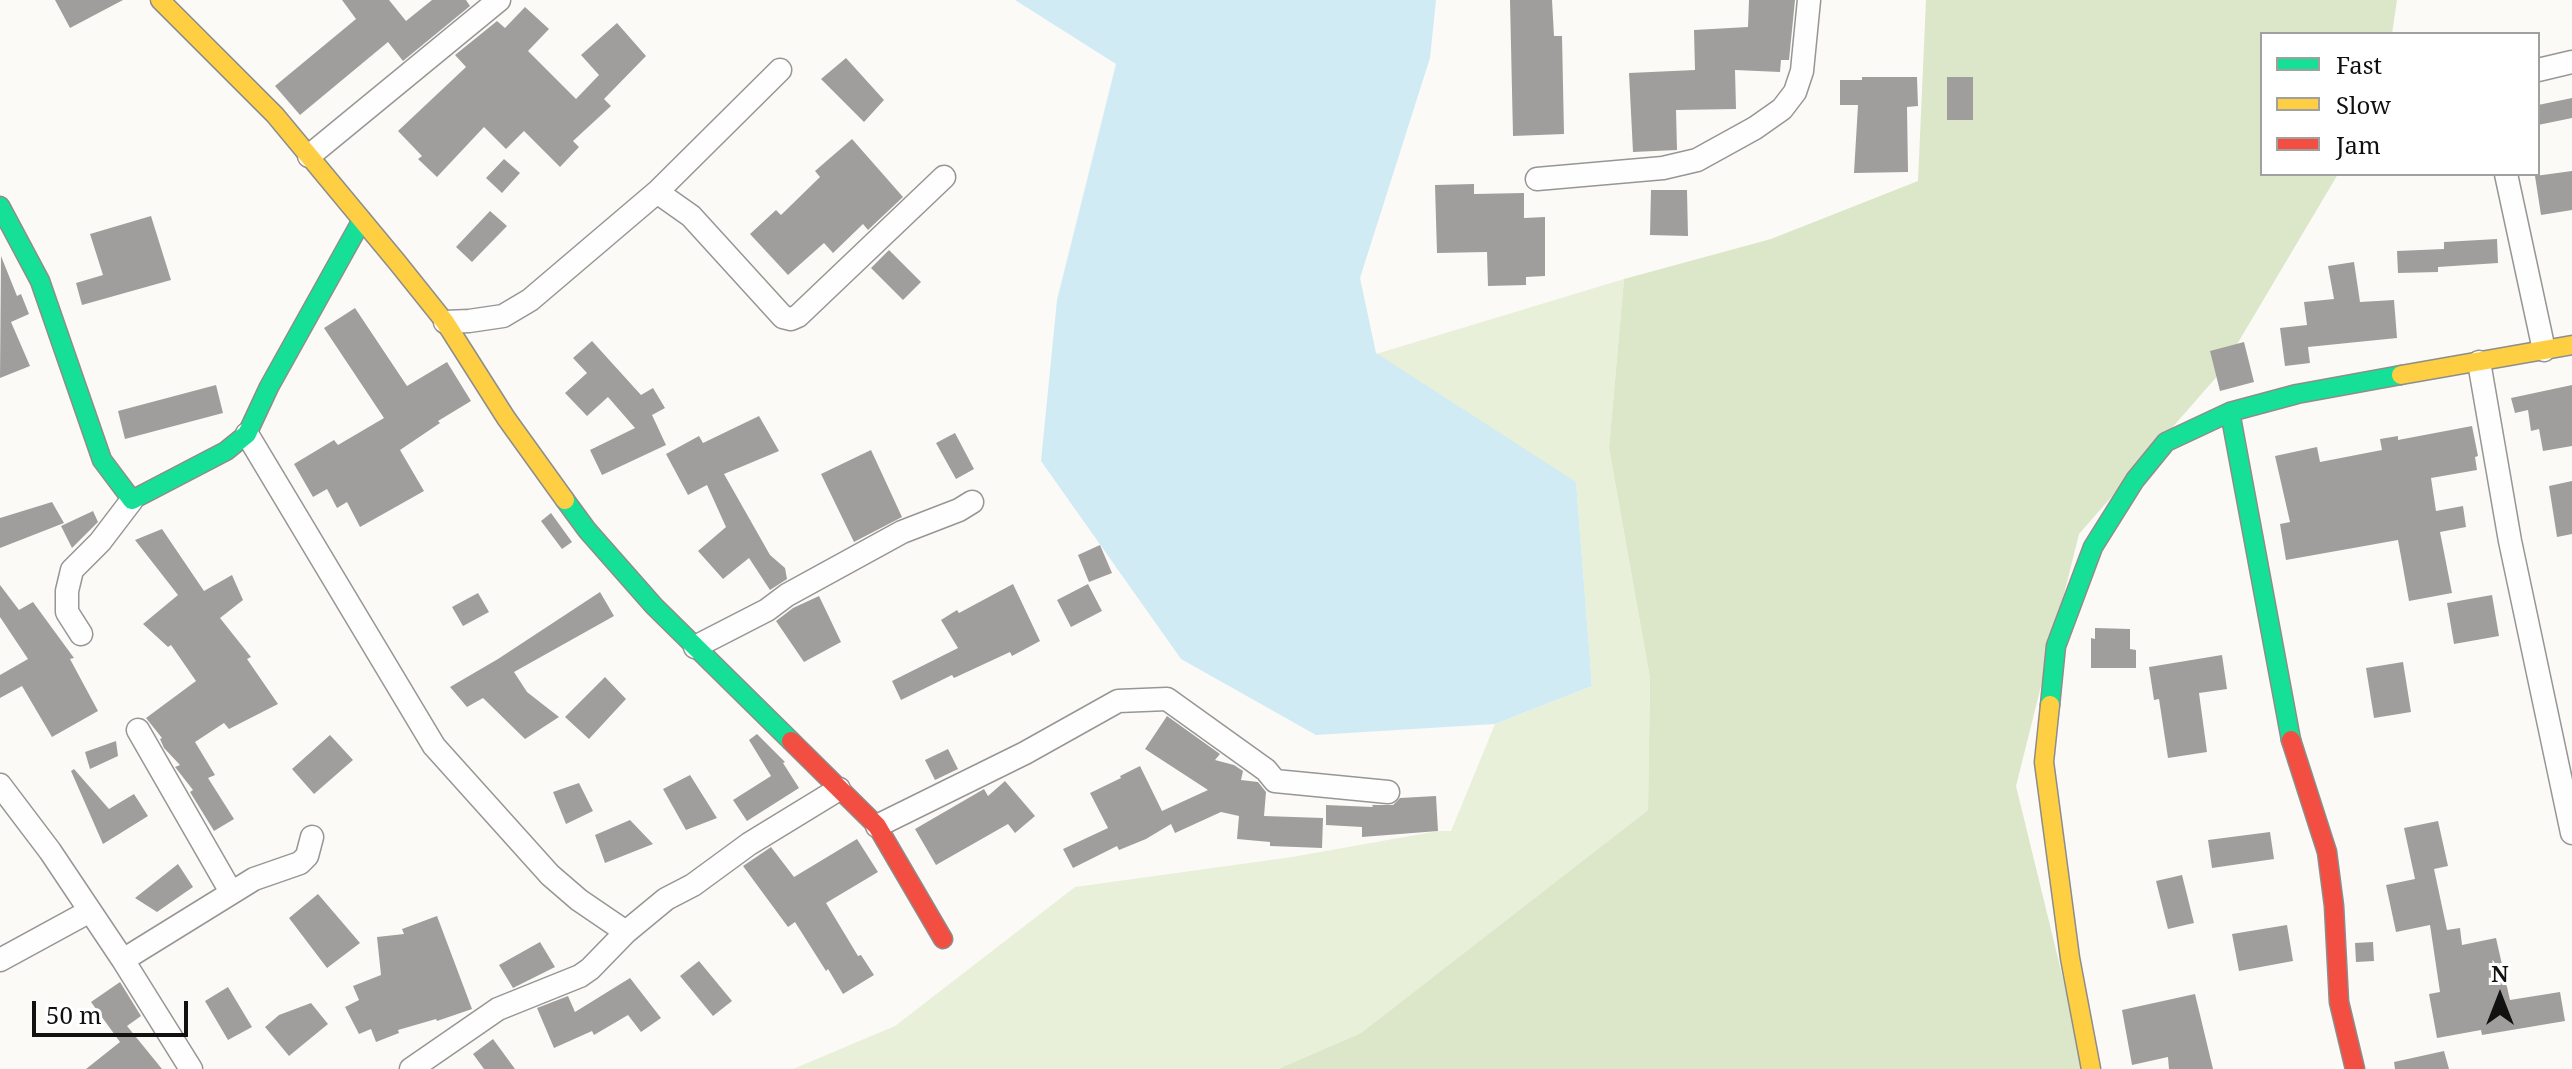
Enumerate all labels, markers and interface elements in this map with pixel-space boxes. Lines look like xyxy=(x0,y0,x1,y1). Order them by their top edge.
legend xyxy=(2260,32,2540,176)
text: Fast xyxy=(2336,48,2382,81)
text: Slow xyxy=(2336,88,2391,121)
text: Jam xyxy=(2336,128,2381,161)
north arrow xyxy=(2460,957,2540,1037)
text: N xyxy=(2491,958,2509,988)
scale bar xyxy=(36,985,192,1035)
text: 50 m xyxy=(46,998,102,1031)

